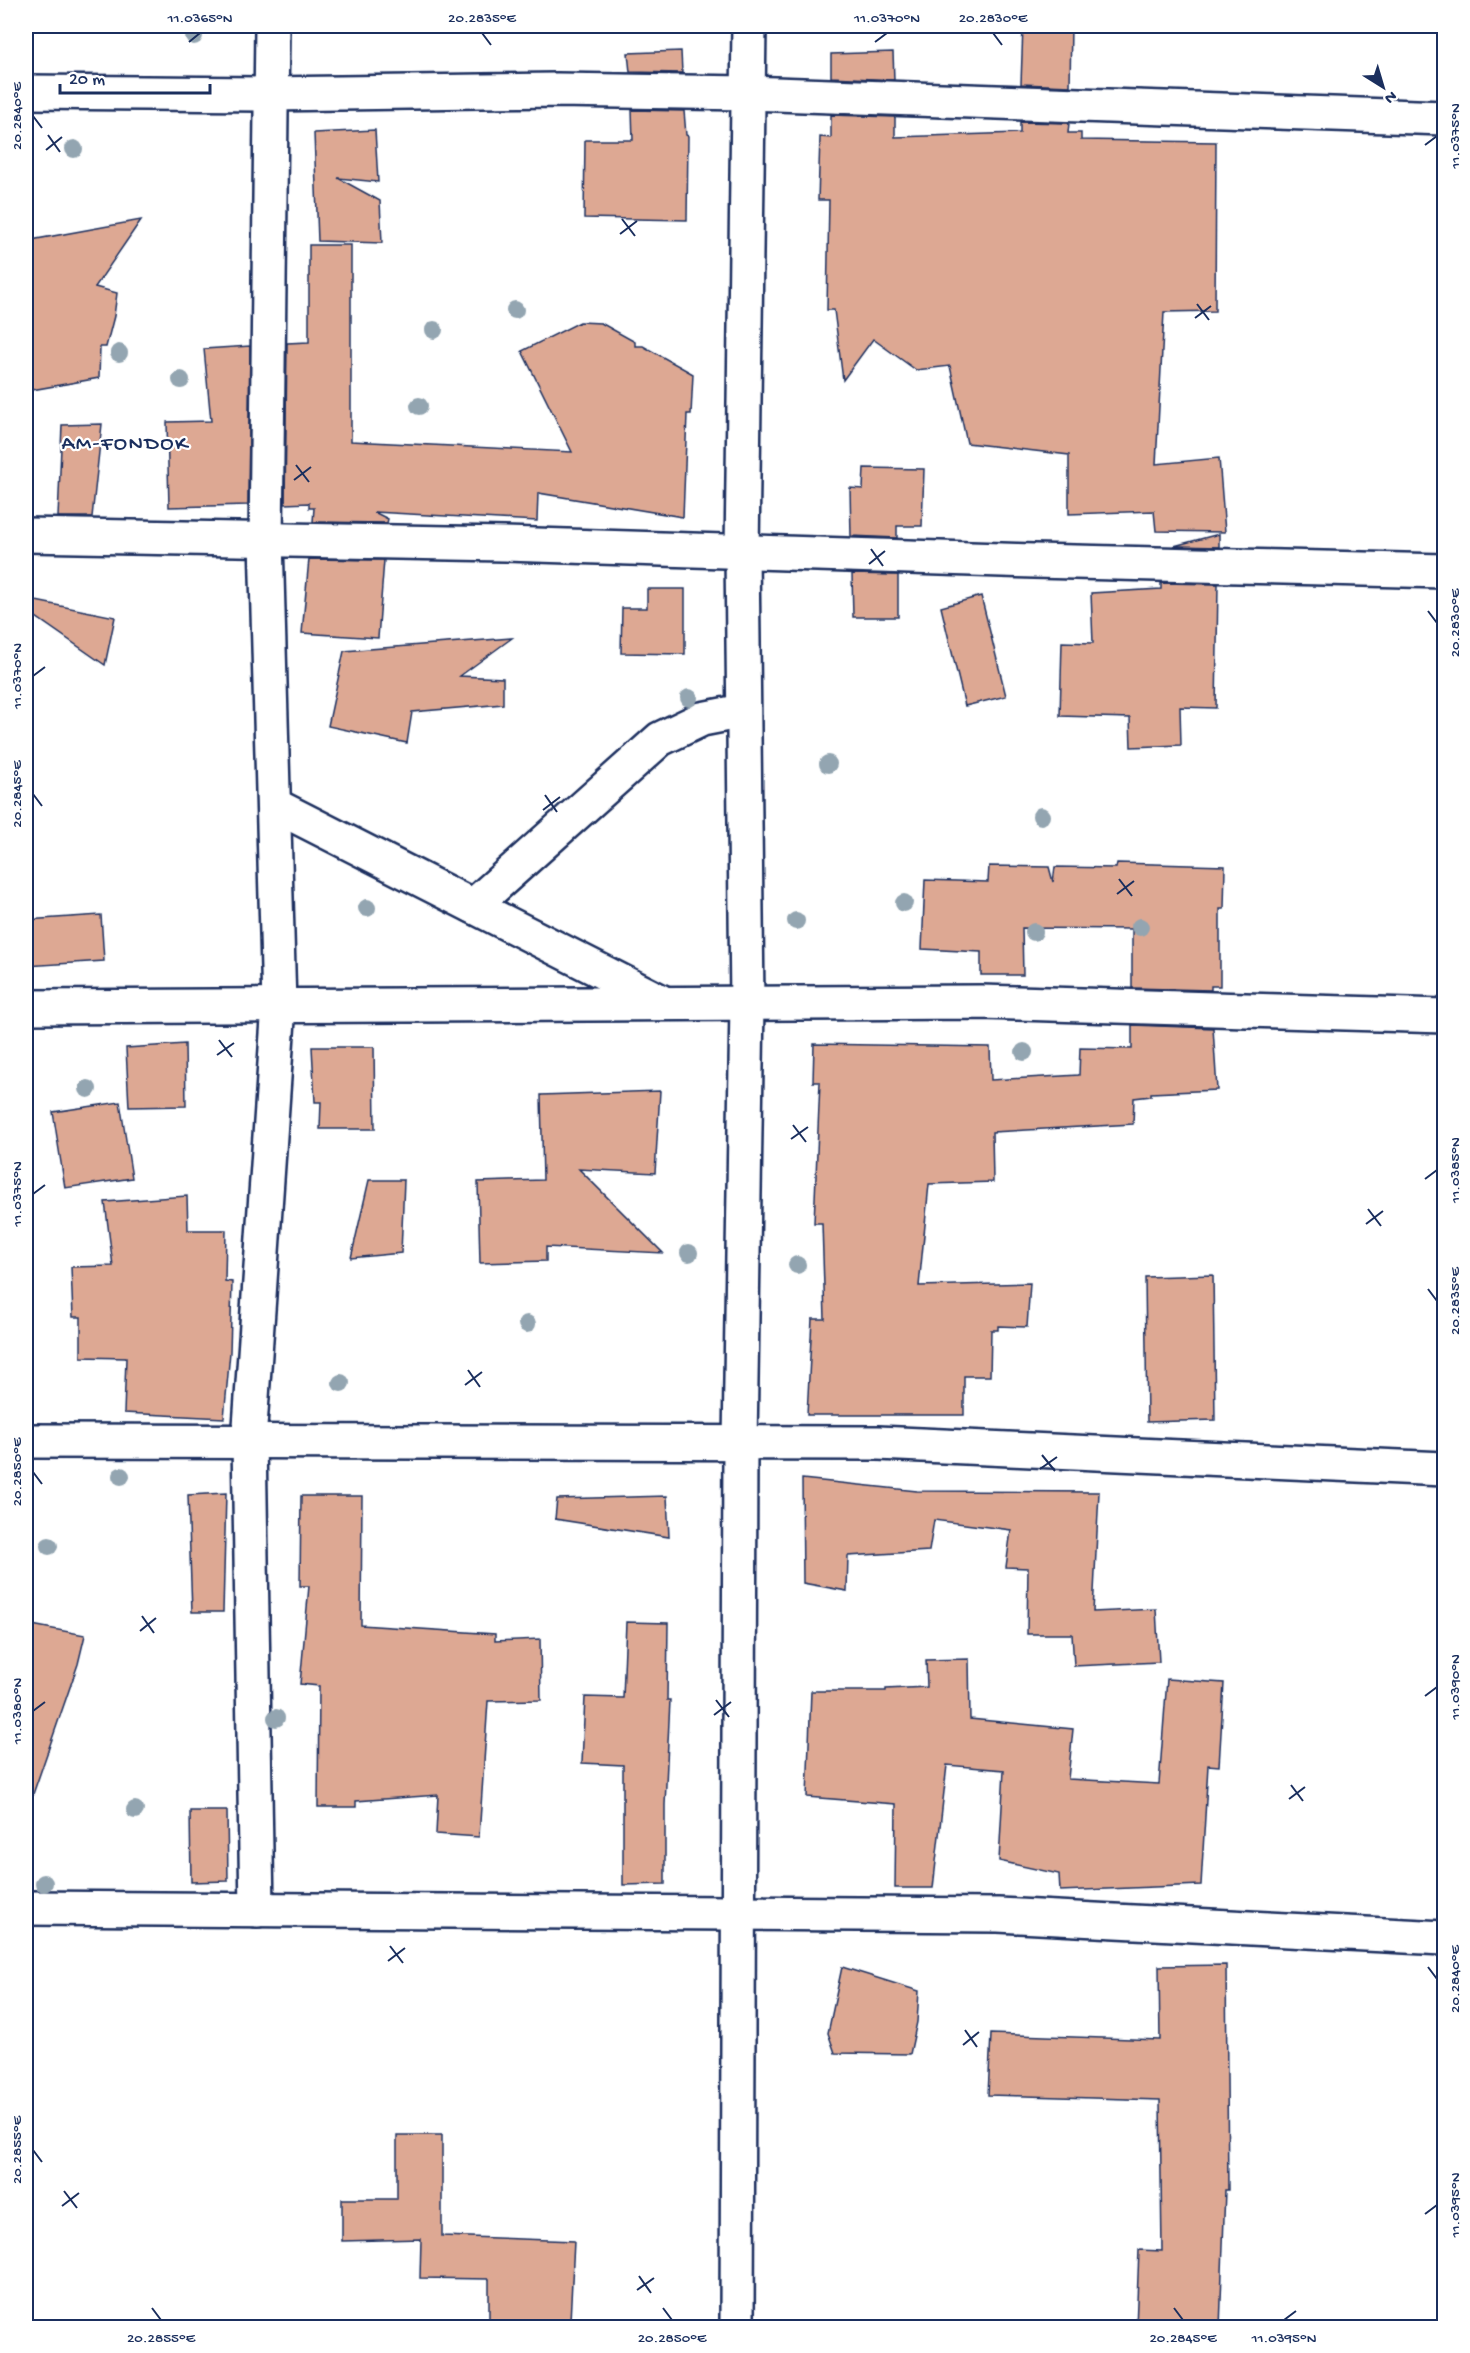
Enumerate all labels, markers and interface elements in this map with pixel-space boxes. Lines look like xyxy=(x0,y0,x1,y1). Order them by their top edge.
text: 11.0365°N xyxy=(166,10,233,28)
text: 20.2835°E xyxy=(448,10,517,28)
text: 11.0370°N xyxy=(853,10,920,28)
text: 20.2830°E xyxy=(959,10,1028,28)
scale bar xyxy=(60,57,210,95)
north arrow xyxy=(1353,57,1413,117)
text: 20 m xyxy=(69,70,105,91)
text: 20.2840°E xyxy=(9,81,27,150)
text: N xyxy=(1380,85,1400,107)
text: 11.0375°N xyxy=(1447,103,1465,170)
district label: AM-FONDOK xyxy=(61,432,190,458)
text: 20.2830°E xyxy=(1447,588,1465,657)
text: 11.0370°N xyxy=(9,643,27,710)
text: 20.2845°E xyxy=(9,760,27,828)
text: 11.0385°N xyxy=(1447,1137,1465,1204)
text: 11.0375°N xyxy=(9,1161,27,1228)
text: 20.2835°E xyxy=(1447,1266,1465,1335)
text: 20.2850°E xyxy=(9,1437,27,1506)
text: 11.0390°N xyxy=(1447,1654,1465,1721)
text: 11.0380°N xyxy=(9,1678,27,1745)
text: 20.2840°E xyxy=(1447,1944,1465,2013)
text: 20.2855°E xyxy=(9,2115,27,2184)
text: 11.0395°N xyxy=(1447,2172,1465,2239)
text: 20.2855°E xyxy=(127,2330,196,2348)
text: 20.2850°E xyxy=(638,2330,707,2348)
text: 20.2845°E xyxy=(1149,2330,1217,2348)
text: 11.0395°N xyxy=(1250,2330,1317,2348)

